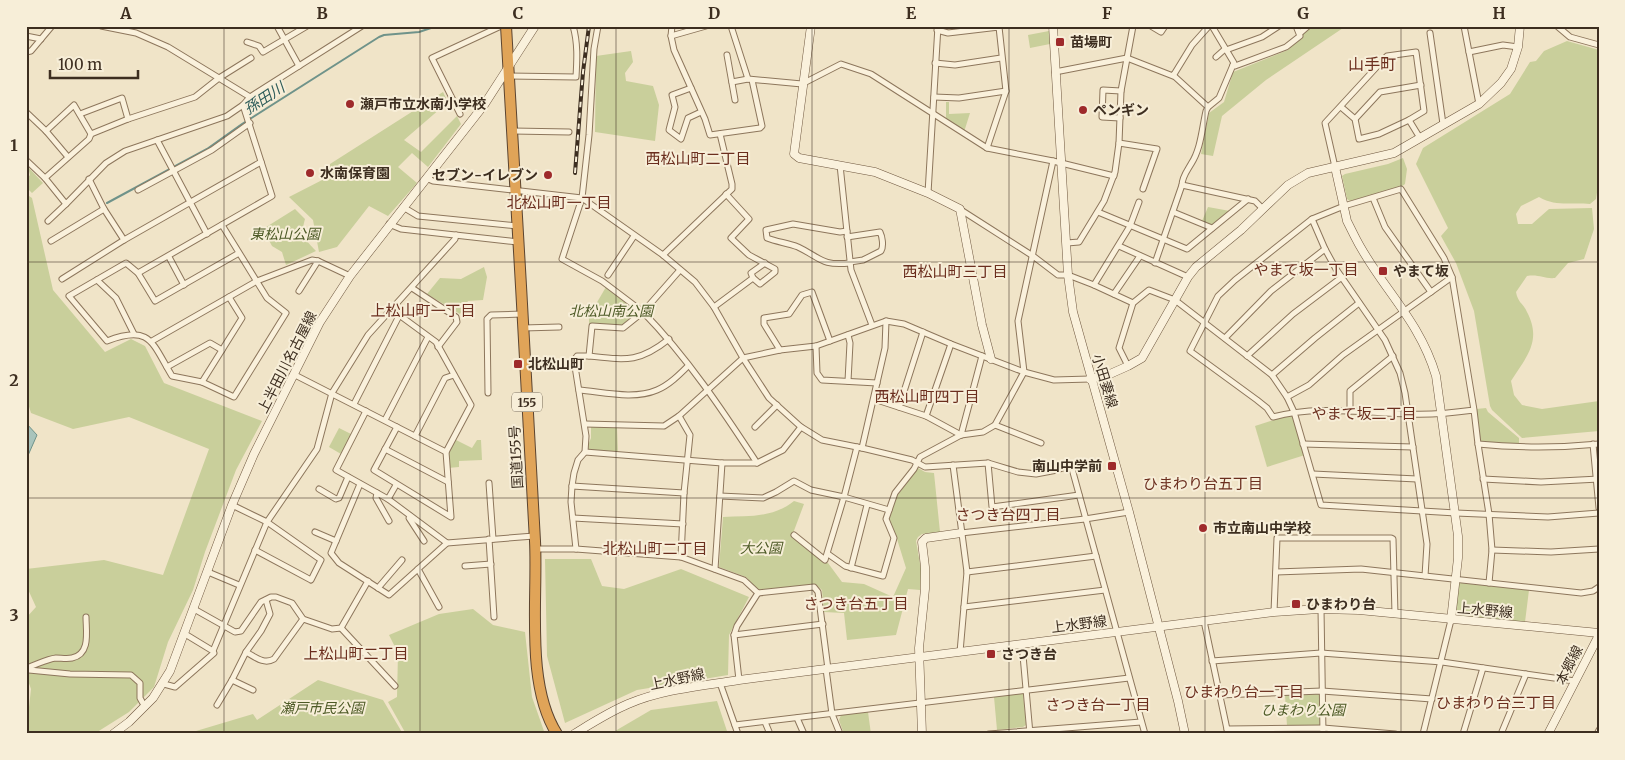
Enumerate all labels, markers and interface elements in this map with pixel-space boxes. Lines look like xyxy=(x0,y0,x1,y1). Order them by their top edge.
text: A xyxy=(119,3,132,23)
text: B xyxy=(316,3,328,23)
text: C xyxy=(513,3,523,23)
text: D xyxy=(708,3,720,23)
text: E xyxy=(906,3,917,23)
text: F xyxy=(1102,3,1112,23)
text: G xyxy=(1297,3,1309,23)
text: H xyxy=(1492,3,1506,23)
place label: 苗場町 xyxy=(1070,33,1112,51)
marker: 苗場町 xyxy=(1054,36,1066,48)
scale bar xyxy=(50,48,138,80)
district label: 山手町 xyxy=(1348,54,1396,74)
text: 100 m xyxy=(58,55,102,74)
water label: 孫田川 xyxy=(240,77,290,118)
place label: 瀬戸市立水南小学校 xyxy=(360,95,486,113)
marker: 瀬戸市立水南小学校 xyxy=(344,98,356,110)
place label: ペンギン xyxy=(1093,101,1149,119)
marker: ペンギン xyxy=(1077,104,1089,116)
text: 1 xyxy=(10,135,18,155)
district label: 西松山町二丁目 xyxy=(645,149,751,168)
place label: 水南保育園 xyxy=(320,164,390,182)
place label: セブン-イレブン xyxy=(432,166,538,184)
marker: 水南保育園 xyxy=(304,167,316,179)
marker: セブン-イレブン xyxy=(542,169,554,181)
district label: 北松山町一丁目 xyxy=(506,193,612,212)
park label: 東松山公園 xyxy=(250,225,322,243)
district label: やまて坂一丁目 xyxy=(1253,260,1359,279)
district label: 西松山町三丁目 xyxy=(902,262,1008,281)
place label: やまて坂 xyxy=(1393,262,1449,280)
marker: やまて坂 xyxy=(1377,265,1389,277)
district label: 上松山町一丁目 xyxy=(370,301,476,320)
park label: 北松山南公園 xyxy=(569,302,655,320)
street label: 上半田川名古屋線 xyxy=(254,308,320,416)
street label: 小田妻線 xyxy=(1088,352,1122,410)
place label: 北松山町 xyxy=(528,355,584,373)
marker: 北松山町 xyxy=(512,358,524,370)
text: 2 xyxy=(9,370,19,390)
district label: 西松山町四丁目 xyxy=(874,387,980,406)
road number: 155 xyxy=(512,392,542,412)
district label: やまて坂二丁目 xyxy=(1311,404,1417,423)
street label: 国道155号 xyxy=(505,425,527,489)
place label: 南山中学前 xyxy=(1032,457,1102,475)
marker: 南山中学前 xyxy=(1106,460,1118,472)
district label: ひまわり台五丁目 xyxy=(1143,474,1263,493)
district label: さつき台四丁目 xyxy=(955,505,1061,524)
place label: 市立南山中学校 xyxy=(1213,519,1311,537)
marker: 市立南山中学校 xyxy=(1197,522,1209,534)
district label: 北松山町二丁目 xyxy=(602,539,708,558)
park label: 大公園 xyxy=(740,539,784,557)
district label: さつき台五丁目 xyxy=(803,594,909,613)
place label: ひまわり台 xyxy=(1306,595,1376,613)
marker: ひまわり台 xyxy=(1290,598,1302,610)
street label: 上水野線 xyxy=(1456,599,1514,621)
text: 3 xyxy=(9,605,19,625)
street label: 上水野線 xyxy=(1050,612,1108,636)
street label: 本郷線 xyxy=(1551,642,1587,688)
district label: 上松山町二丁目 xyxy=(303,644,409,663)
place label: さつき台 xyxy=(1001,645,1057,663)
marker: さつき台 xyxy=(985,648,997,660)
street label: 上水野線 xyxy=(648,664,706,694)
district label: ひまわり台一丁目 xyxy=(1184,682,1304,701)
district label: ひまわり台三丁目 xyxy=(1436,693,1556,712)
district label: さつき台一丁目 xyxy=(1045,695,1151,714)
park label: 瀬戸市民公園 xyxy=(280,699,366,717)
park label: ひまわり公園 xyxy=(1261,701,1347,719)

